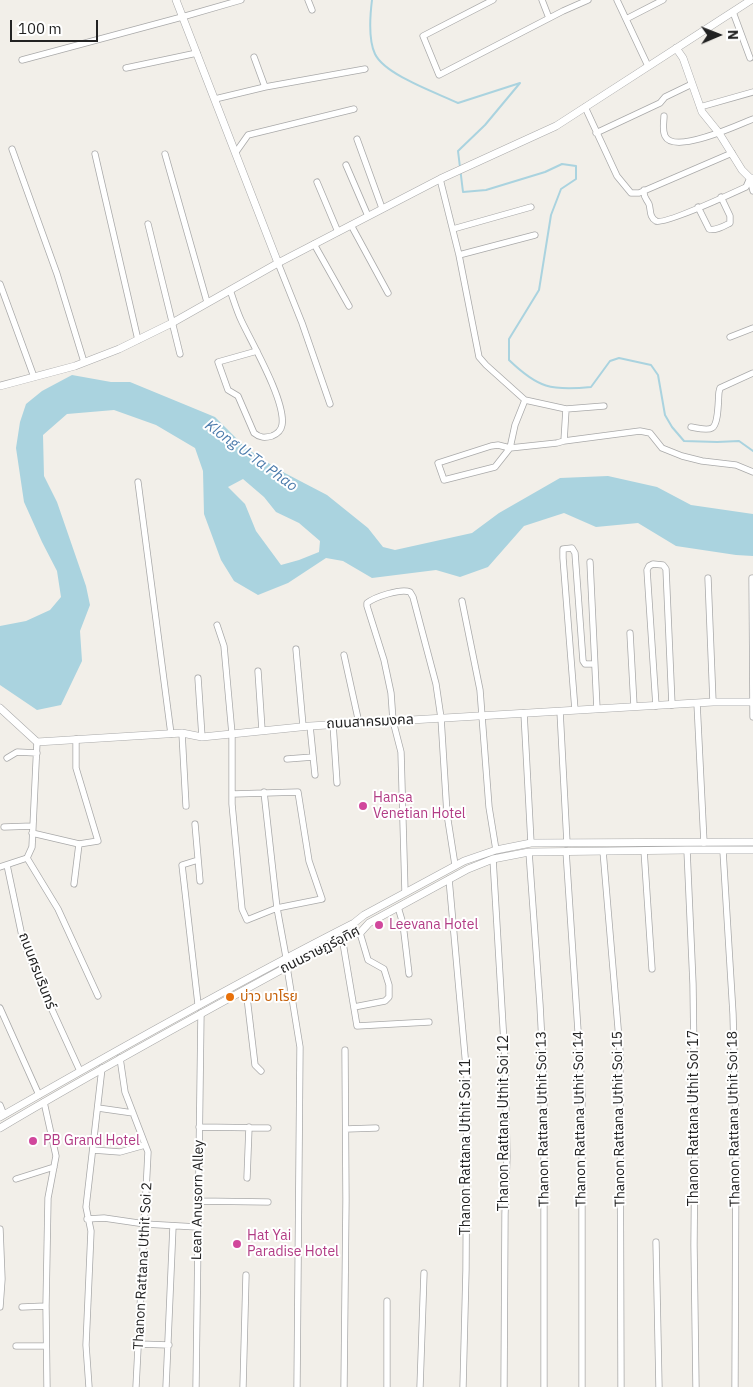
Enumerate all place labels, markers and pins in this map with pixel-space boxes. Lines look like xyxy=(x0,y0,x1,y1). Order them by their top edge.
place label: Hansa Venetian Hotel xyxy=(373,790,466,822)
marker: Hansa Venetian Hotel xyxy=(357,800,369,812)
place label: Leevana Hotel xyxy=(389,917,478,933)
marker: Leevana Hotel xyxy=(373,919,385,931)
place label: บ่าว บาโรย xyxy=(240,989,298,1005)
marker: บ่าว บาโรย xyxy=(224,991,236,1003)
place label: PB Grand Hotel xyxy=(43,1133,140,1149)
marker: PB Grand Hotel xyxy=(27,1135,39,1147)
place label: Hat Yai Paradise Hotel xyxy=(247,1228,339,1260)
marker: Hat Yai Paradise Hotel xyxy=(231,1238,243,1250)

